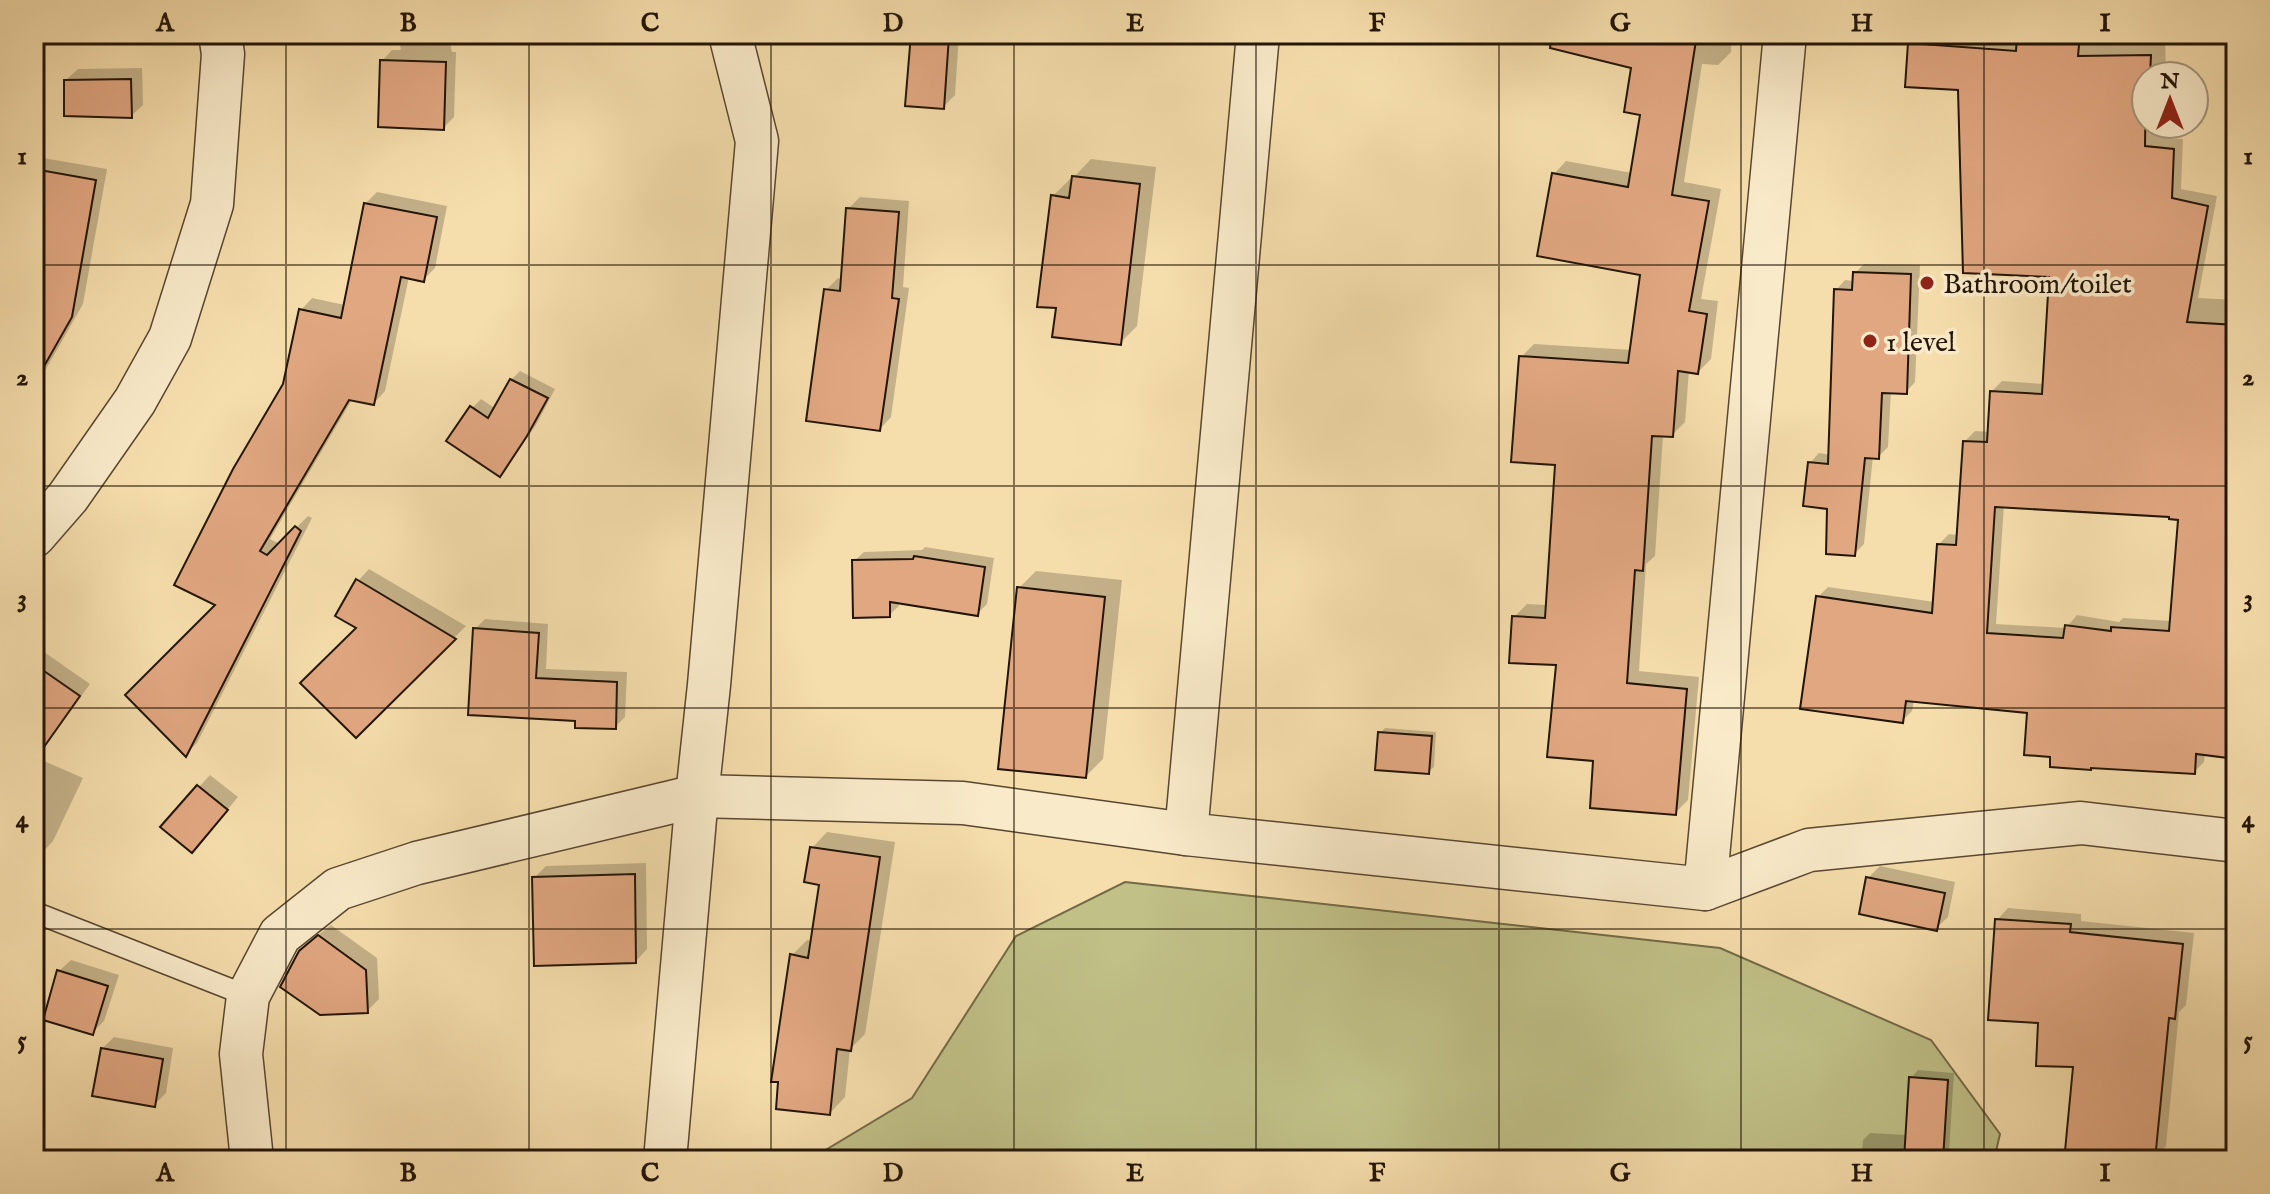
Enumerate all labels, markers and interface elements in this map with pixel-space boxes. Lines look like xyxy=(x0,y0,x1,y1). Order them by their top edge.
text: A xyxy=(155,7,175,40)
text: B xyxy=(399,7,417,40)
text: C xyxy=(641,7,660,40)
text: D xyxy=(883,7,904,40)
text: E xyxy=(1126,7,1144,40)
text: F xyxy=(1369,7,1386,40)
text: G xyxy=(1610,7,1631,40)
text: H xyxy=(1851,7,1873,40)
text: I xyxy=(2099,7,2111,40)
north arrow xyxy=(2130,60,2210,140)
text: N xyxy=(2159,68,2180,96)
text: 1 xyxy=(17,140,27,173)
text: 1 xyxy=(2243,140,2253,173)
place label: Bathroom/toilet xyxy=(1943,268,2132,303)
marker: Bathroom/toilet xyxy=(1918,274,1936,292)
place label: 1 level xyxy=(1886,326,1956,361)
marker: 1 level xyxy=(1861,332,1879,350)
text: 2 xyxy=(16,361,28,394)
text: 2 xyxy=(2242,361,2254,394)
text: 3 xyxy=(17,582,27,615)
text: 3 xyxy=(2243,582,2253,615)
text: 4 xyxy=(16,803,30,836)
text: 4 xyxy=(2242,803,2256,836)
text: 5 xyxy=(17,1024,27,1057)
text: 5 xyxy=(2243,1024,2253,1057)
text: A xyxy=(155,1157,175,1190)
text: B xyxy=(399,1157,417,1190)
text: C xyxy=(641,1157,660,1190)
text: D xyxy=(883,1157,904,1190)
text: E xyxy=(1126,1157,1144,1190)
text: F xyxy=(1369,1157,1386,1190)
text: G xyxy=(1610,1157,1631,1190)
text: H xyxy=(1851,1157,1873,1190)
text: I xyxy=(2099,1157,2111,1190)

